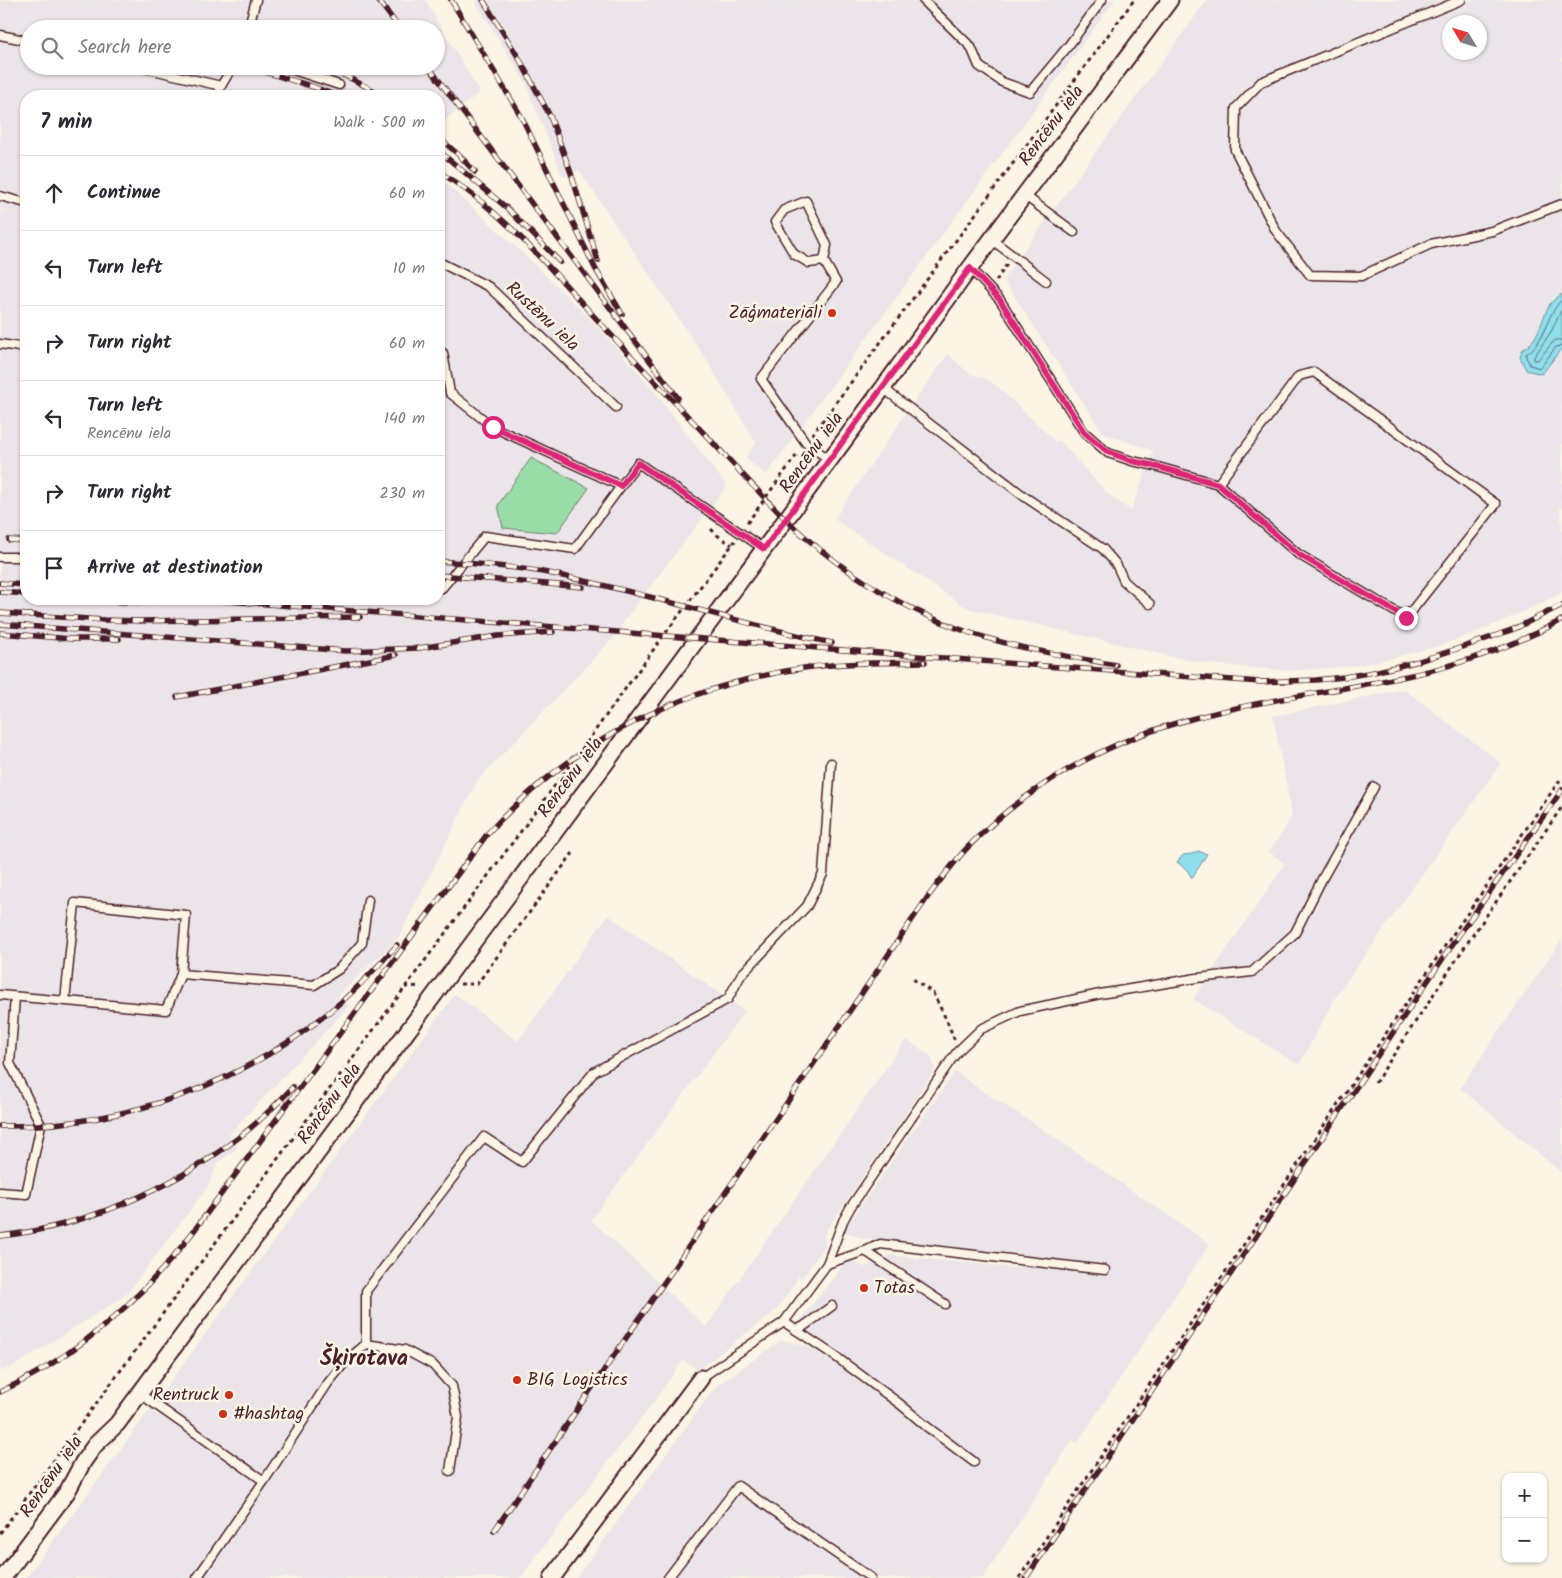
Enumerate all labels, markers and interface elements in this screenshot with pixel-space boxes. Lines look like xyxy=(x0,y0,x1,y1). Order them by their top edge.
north arrow xyxy=(1442,15,1487,60)
search box xyxy=(20,20,445,75)
text: Search here xyxy=(78,33,172,63)
icon: search xyxy=(38,34,66,62)
street label: Rencēnu iela xyxy=(1012,79,1092,173)
text: 7 min xyxy=(40,106,92,139)
text: Walk · 500 m xyxy=(333,110,425,135)
text: Continue xyxy=(87,178,160,208)
icon: ahead xyxy=(40,179,68,207)
text: 60 m xyxy=(389,181,425,206)
text: Turn left xyxy=(87,253,162,283)
icon: left xyxy=(40,254,68,282)
text: 10 m xyxy=(393,256,425,281)
street label: Rustēnu iela xyxy=(498,275,586,359)
place label: Zāģmateriāli xyxy=(729,299,823,328)
marker: Zāģmateriāli xyxy=(826,307,838,319)
text: Turn right xyxy=(87,328,172,358)
icon: right xyxy=(40,329,68,357)
text: 60 m xyxy=(389,331,425,356)
text: Turn left xyxy=(87,391,162,421)
icon: left xyxy=(40,404,68,432)
text: 140 m xyxy=(384,406,425,431)
street label: Rencēnu iela xyxy=(772,406,852,500)
route start xyxy=(482,416,505,439)
text: Rencēnu iela xyxy=(87,421,171,446)
text: Turn right xyxy=(87,478,172,508)
icon: right xyxy=(40,479,68,507)
text: 230 m xyxy=(379,481,425,506)
text: Arrive at destination xyxy=(87,553,263,583)
icon: arrive xyxy=(40,554,68,582)
route end xyxy=(1395,607,1418,630)
street label: Rencēnu iela xyxy=(531,731,611,825)
street label: Rencēnu iela xyxy=(290,1057,370,1151)
place label: Totas xyxy=(874,1274,915,1303)
marker: Totas xyxy=(858,1282,870,1294)
district label: Šķirotava xyxy=(320,1342,408,1377)
place label: BIG Logistics xyxy=(527,1366,628,1395)
marker: BIG Logistics xyxy=(511,1374,523,1386)
place label: Rentruck xyxy=(153,1381,220,1410)
marker: Rentruck xyxy=(223,1389,235,1401)
place label: #hashtag xyxy=(233,1400,304,1429)
marker: #hashtag xyxy=(217,1408,229,1420)
street label: Rencēnu iela xyxy=(13,1430,91,1524)
map controls xyxy=(1502,1473,1547,1563)
button: + xyxy=(1502,1473,1547,1518)
button: − xyxy=(1502,1518,1547,1563)

